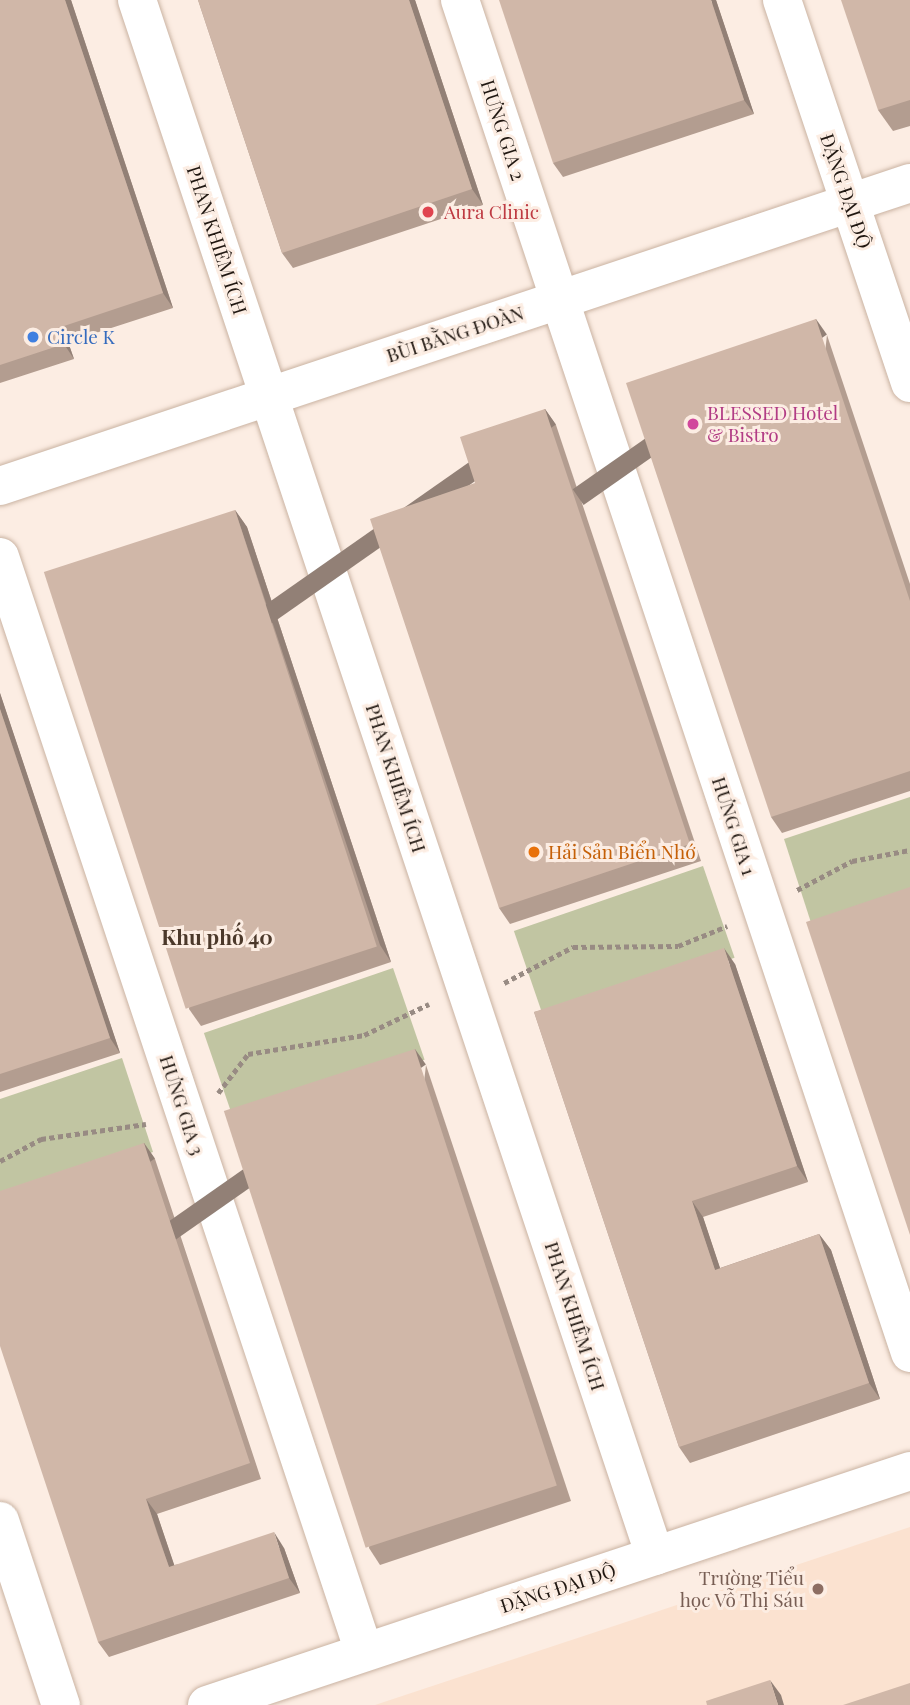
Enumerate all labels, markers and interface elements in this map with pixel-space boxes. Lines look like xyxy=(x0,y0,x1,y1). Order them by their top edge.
street label: HƯNG GIA 2 xyxy=(476,77,530,183)
street label: ĐẶNG ĐẠI ĐỘ xyxy=(816,130,876,252)
street label: PHAN KHIÊM ÍCH xyxy=(182,163,252,317)
place label: Aura Clinic xyxy=(444,201,539,223)
marker: Aura Clinic xyxy=(418,202,438,222)
street label: BÙI BẰNG ĐOÀN xyxy=(383,301,527,367)
place label: Circle K xyxy=(47,326,115,348)
marker: Circle K xyxy=(25,329,41,345)
place label: BLESSED Hotel & Bistro xyxy=(707,402,838,446)
marker: BLESSED Hotel & Bistro xyxy=(685,416,701,432)
street label: PHAN KHIÊM ÍCH xyxy=(361,701,431,855)
street label: HƯNG GIA 1 xyxy=(707,774,761,878)
place label: Hải Sản Biển Nhớ xyxy=(548,841,696,863)
marker: Hải Sản Biển Nhớ xyxy=(526,844,542,860)
district label: Khu phố 40 xyxy=(161,923,273,949)
street label: HƯNG GIA 3 xyxy=(155,1052,209,1158)
street label: PHAN KHIÊM ÍCH xyxy=(540,1239,610,1393)
street label: ĐẶNG ĐẠI ĐỘ xyxy=(497,1559,619,1617)
place label: Trường Tiểu học Vỗ Thị Sáu xyxy=(679,1567,804,1611)
marker: Trường Tiểu học Vỗ Thị Sáu xyxy=(810,1581,826,1597)

